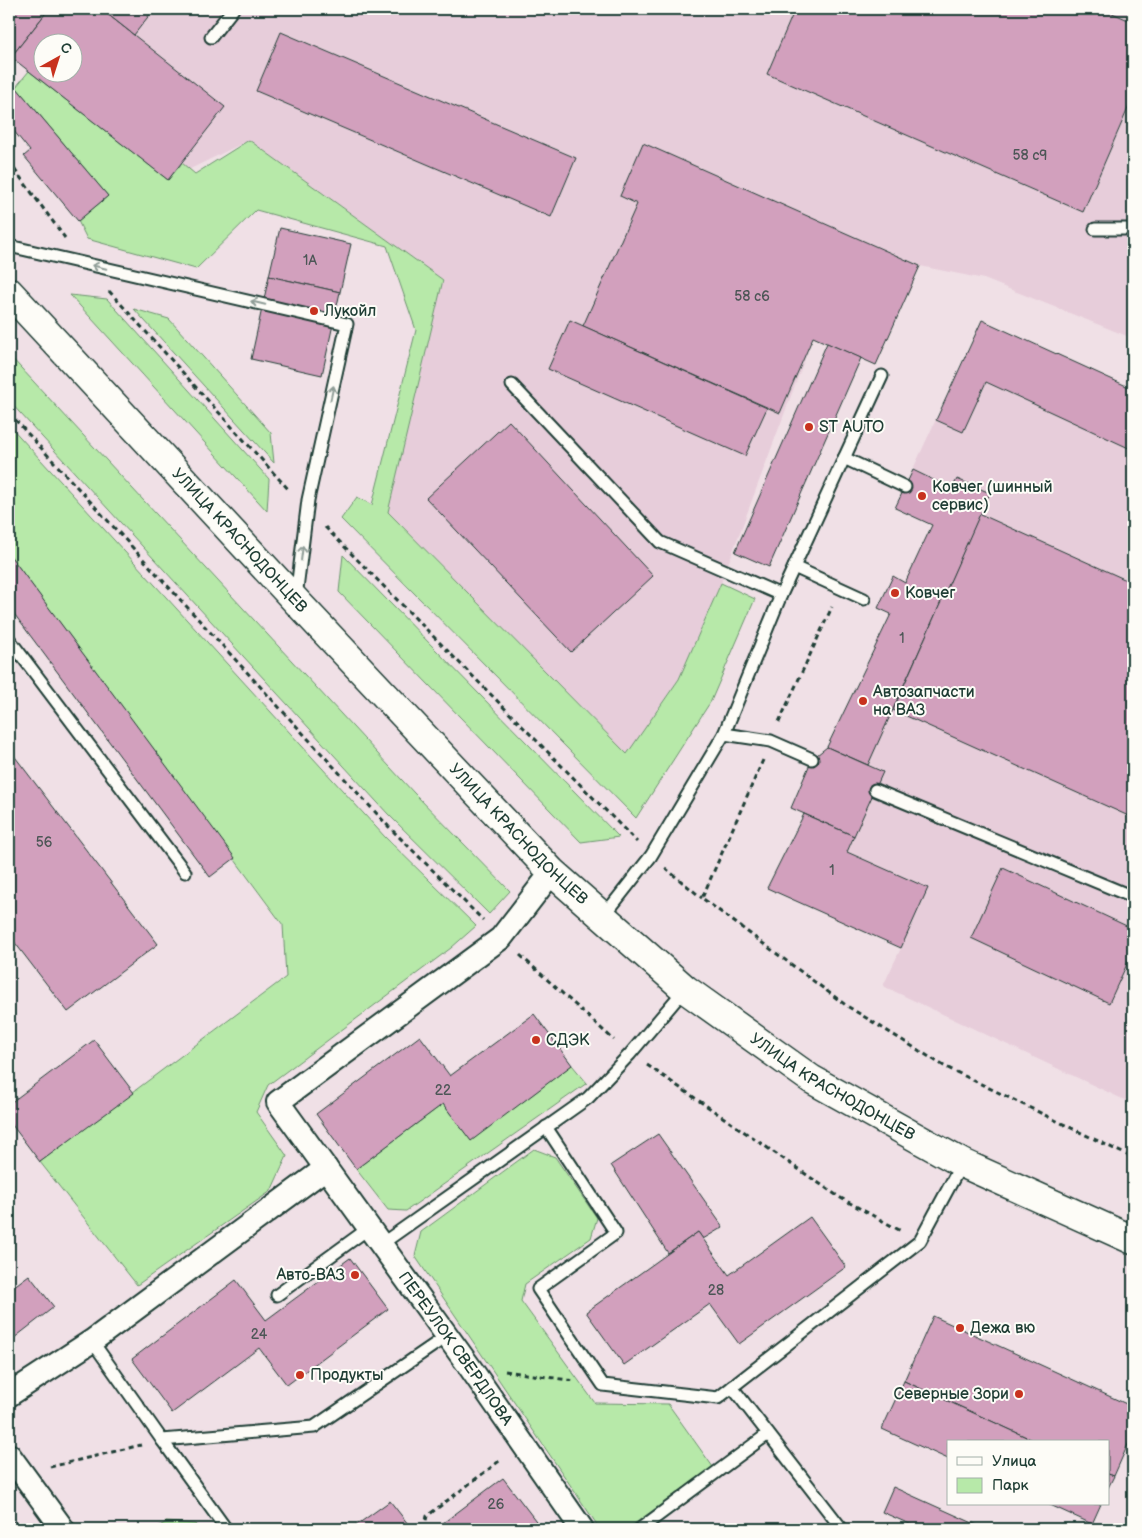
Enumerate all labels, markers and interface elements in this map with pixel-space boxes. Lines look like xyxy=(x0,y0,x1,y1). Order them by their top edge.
north arrow xyxy=(32,32,82,82)
text: С xyxy=(57,39,75,58)
house number: 58 с9 xyxy=(1013,147,1047,164)
house number: 1А xyxy=(303,252,317,269)
one-way arrow xyxy=(92,262,108,271)
house number: 58 с6 xyxy=(734,288,770,305)
one-way arrow xyxy=(250,298,266,308)
place label: Лукойл xyxy=(323,302,376,321)
marker: Лукойл xyxy=(308,305,320,317)
one-way arrow xyxy=(328,386,337,402)
place label: ST AUTO xyxy=(819,418,884,437)
marker: ST AUTO xyxy=(803,421,815,433)
street label: УЛИЦА КРАСНОДОНЦЕВ xyxy=(168,464,311,616)
place label: Ковчег (шинный сервис) xyxy=(932,478,1053,515)
marker: Ковчег (шинный сервис) xyxy=(916,490,928,502)
one-way arrow xyxy=(297,545,307,561)
place label: Ковчег xyxy=(905,584,955,603)
marker: Ковчег xyxy=(889,587,901,599)
house number: 1 xyxy=(899,630,905,647)
place label: Автозапчасти на ВАЗ xyxy=(872,683,975,720)
marker: Автозапчасти на ВАЗ xyxy=(857,695,869,707)
street label: УЛИЦА КРАСНОДОНЦЕВ xyxy=(445,760,592,909)
house number: 56 xyxy=(36,834,53,851)
house number: 1 xyxy=(829,862,835,879)
street label: УЛИЦА КРАСНОДОНЦЕВ xyxy=(746,1029,918,1144)
place label: СДЭК xyxy=(546,1031,590,1050)
marker: СДЭК xyxy=(530,1034,542,1046)
house number: 22 xyxy=(435,1082,452,1099)
place label: Авто-ВАЗ xyxy=(275,1266,345,1285)
street label: ПЕРЕУЛОК СВЕРДЛОВА xyxy=(394,1268,517,1429)
marker: Авто-ВАЗ xyxy=(349,1269,361,1281)
house number: 28 xyxy=(708,1282,724,1299)
place label: Дежа вю xyxy=(970,1319,1035,1338)
marker: Дежа вю xyxy=(954,1322,966,1334)
house number: 24 xyxy=(251,1326,268,1343)
place label: Продукты xyxy=(310,1366,383,1385)
marker: Продукты xyxy=(294,1369,306,1381)
place label: Северные Зори xyxy=(893,1385,1009,1404)
marker: Северные Зори xyxy=(1013,1388,1025,1400)
legend xyxy=(947,1440,1110,1506)
text: Улица xyxy=(992,1452,1037,1471)
text: Парк xyxy=(992,1476,1029,1495)
house number: 26 xyxy=(488,1496,505,1513)

